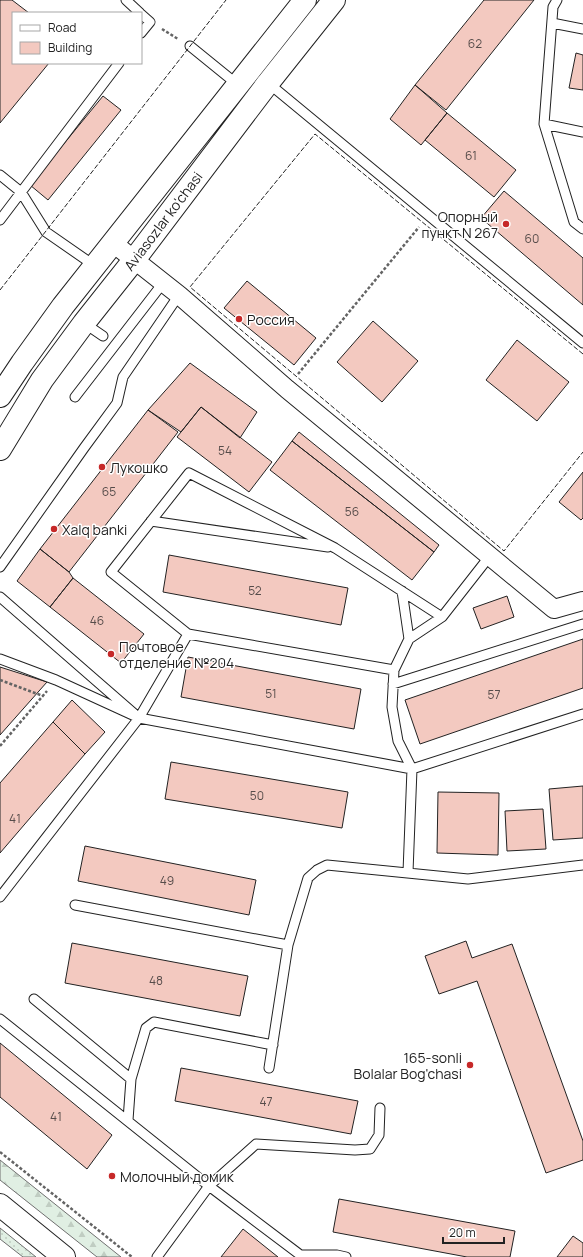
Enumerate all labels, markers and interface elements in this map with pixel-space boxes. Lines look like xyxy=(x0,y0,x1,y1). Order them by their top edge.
legend xyxy=(12,12,142,64)
text: Road xyxy=(48,19,76,36)
house number: 62 xyxy=(468,35,482,52)
text: Building xyxy=(48,39,92,56)
house number: 61 xyxy=(465,147,477,164)
street label: Aviasozlar ko'chasi xyxy=(120,168,206,274)
place label: Опорный пункт N 267 xyxy=(421,207,498,242)
marker: Опорный пункт N 267 xyxy=(501,219,511,229)
house number: 60 xyxy=(525,230,539,247)
place label: Россия xyxy=(247,310,295,329)
marker: Россия xyxy=(234,314,244,324)
house number: 54 xyxy=(218,442,232,459)
place label: Лукошко xyxy=(110,458,168,477)
marker: Лукошко xyxy=(97,462,107,472)
house number: 65 xyxy=(102,483,116,500)
house number: 56 xyxy=(345,503,359,520)
place label: Xalq banki xyxy=(62,520,127,539)
marker: Xalq banki xyxy=(49,524,59,534)
house number: 52 xyxy=(248,582,262,599)
house number: 46 xyxy=(90,612,104,629)
place label: Почтовое отделение №204 xyxy=(119,637,234,672)
marker: Почтовое отделение №204 xyxy=(106,649,116,659)
house number: 51 xyxy=(265,685,277,702)
house number: 57 xyxy=(488,686,500,703)
house number: 50 xyxy=(250,787,264,804)
house number: 41 xyxy=(9,810,21,827)
house number: 49 xyxy=(160,872,174,889)
house number: 48 xyxy=(149,972,163,989)
place label: 165-sonli Bolalar Bog'chasi xyxy=(354,1048,462,1083)
marker: 165-sonli Bolalar Bog'chasi xyxy=(465,1060,475,1070)
house number: 47 xyxy=(259,1093,273,1110)
house number: 41 xyxy=(50,1108,62,1125)
place label: Молочный домик xyxy=(120,1167,235,1186)
marker: Молочный домик xyxy=(107,1171,117,1181)
scale bar xyxy=(443,1219,504,1245)
text: 20 m xyxy=(449,1224,476,1241)

